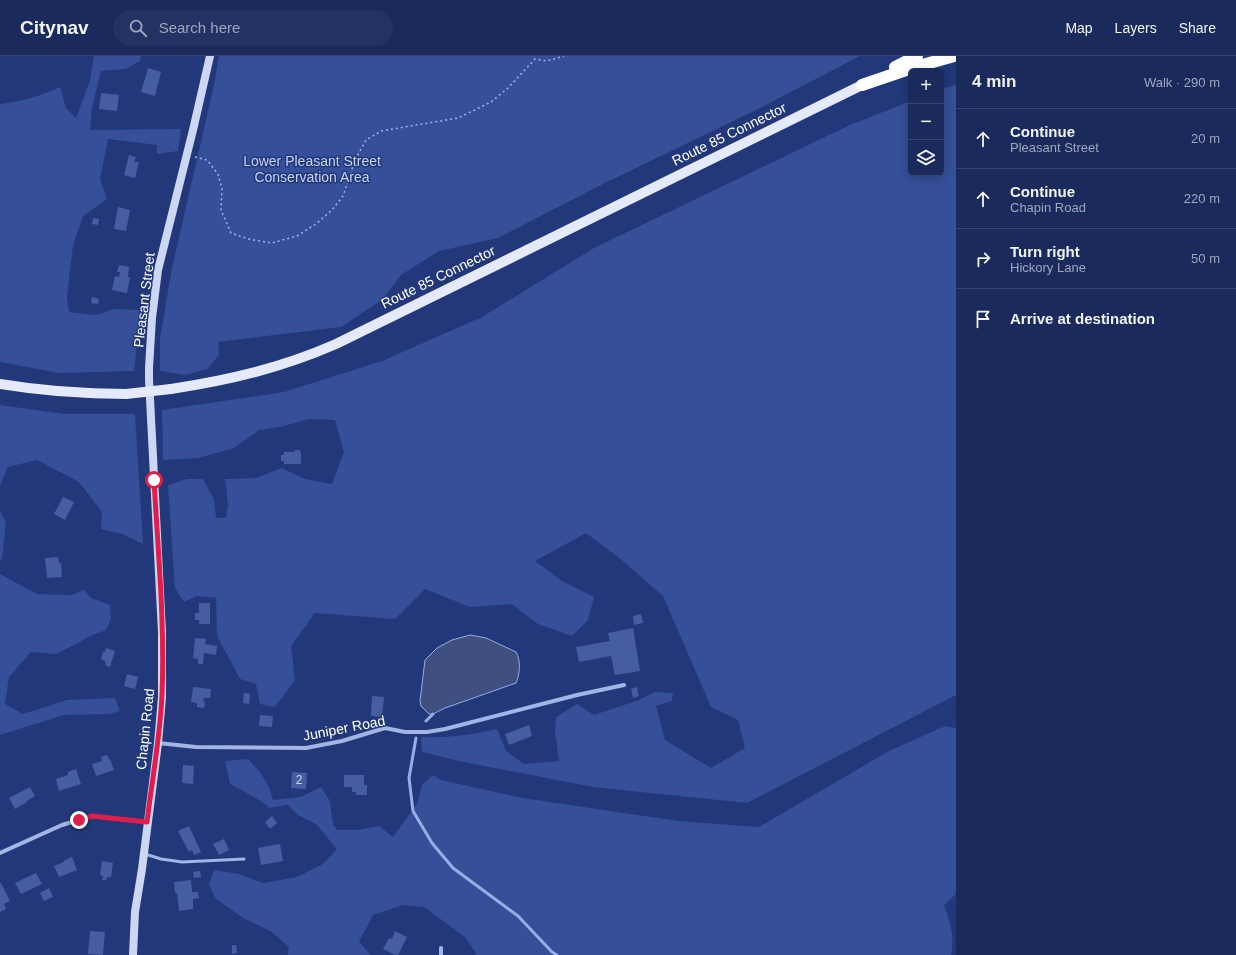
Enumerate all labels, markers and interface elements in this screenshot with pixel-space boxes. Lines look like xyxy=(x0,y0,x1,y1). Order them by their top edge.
search box xyxy=(113,10,393,46)
text: Citynav xyxy=(20,17,89,38)
icon: search xyxy=(127,17,149,39)
text: Search here xyxy=(159,19,240,36)
text: Map xyxy=(1065,20,1093,36)
text: Layers xyxy=(1115,20,1157,36)
text: Share xyxy=(1179,20,1216,36)
map controls xyxy=(908,68,944,176)
button: + xyxy=(908,68,944,104)
text: 4 min xyxy=(972,72,1016,91)
text: Walk · 290 m xyxy=(1144,75,1220,90)
street label: Route 85 Connector xyxy=(669,99,789,169)
button: − xyxy=(908,104,944,140)
text: Continue xyxy=(1010,123,1075,140)
icon: ahead xyxy=(972,128,994,150)
text: 20 m xyxy=(1191,131,1220,146)
button: layers xyxy=(908,140,944,176)
text: Pleasant Street xyxy=(1010,140,1099,155)
park label: Lower Pleasant Street Conservation Area xyxy=(243,153,381,185)
text: Continue xyxy=(1010,183,1075,200)
icon: ahead xyxy=(972,188,994,210)
text: 220 m xyxy=(1184,191,1220,206)
text: Chapin Road xyxy=(1010,200,1086,215)
street label: Route 85 Connector xyxy=(378,242,498,312)
text: Turn right xyxy=(1010,243,1080,260)
icon: right xyxy=(972,248,994,270)
street label: Pleasant Street xyxy=(130,251,158,348)
text: 50 m xyxy=(1191,251,1220,266)
text: Hickory Lane xyxy=(1010,260,1086,275)
icon: arrive xyxy=(972,308,994,330)
text: Arrive at destination xyxy=(1010,310,1155,327)
route start xyxy=(145,471,163,489)
street label: Chapin Road xyxy=(133,688,157,770)
street label: Juniper Road xyxy=(302,712,386,744)
house number: 2 xyxy=(296,773,303,787)
route end xyxy=(70,811,88,829)

